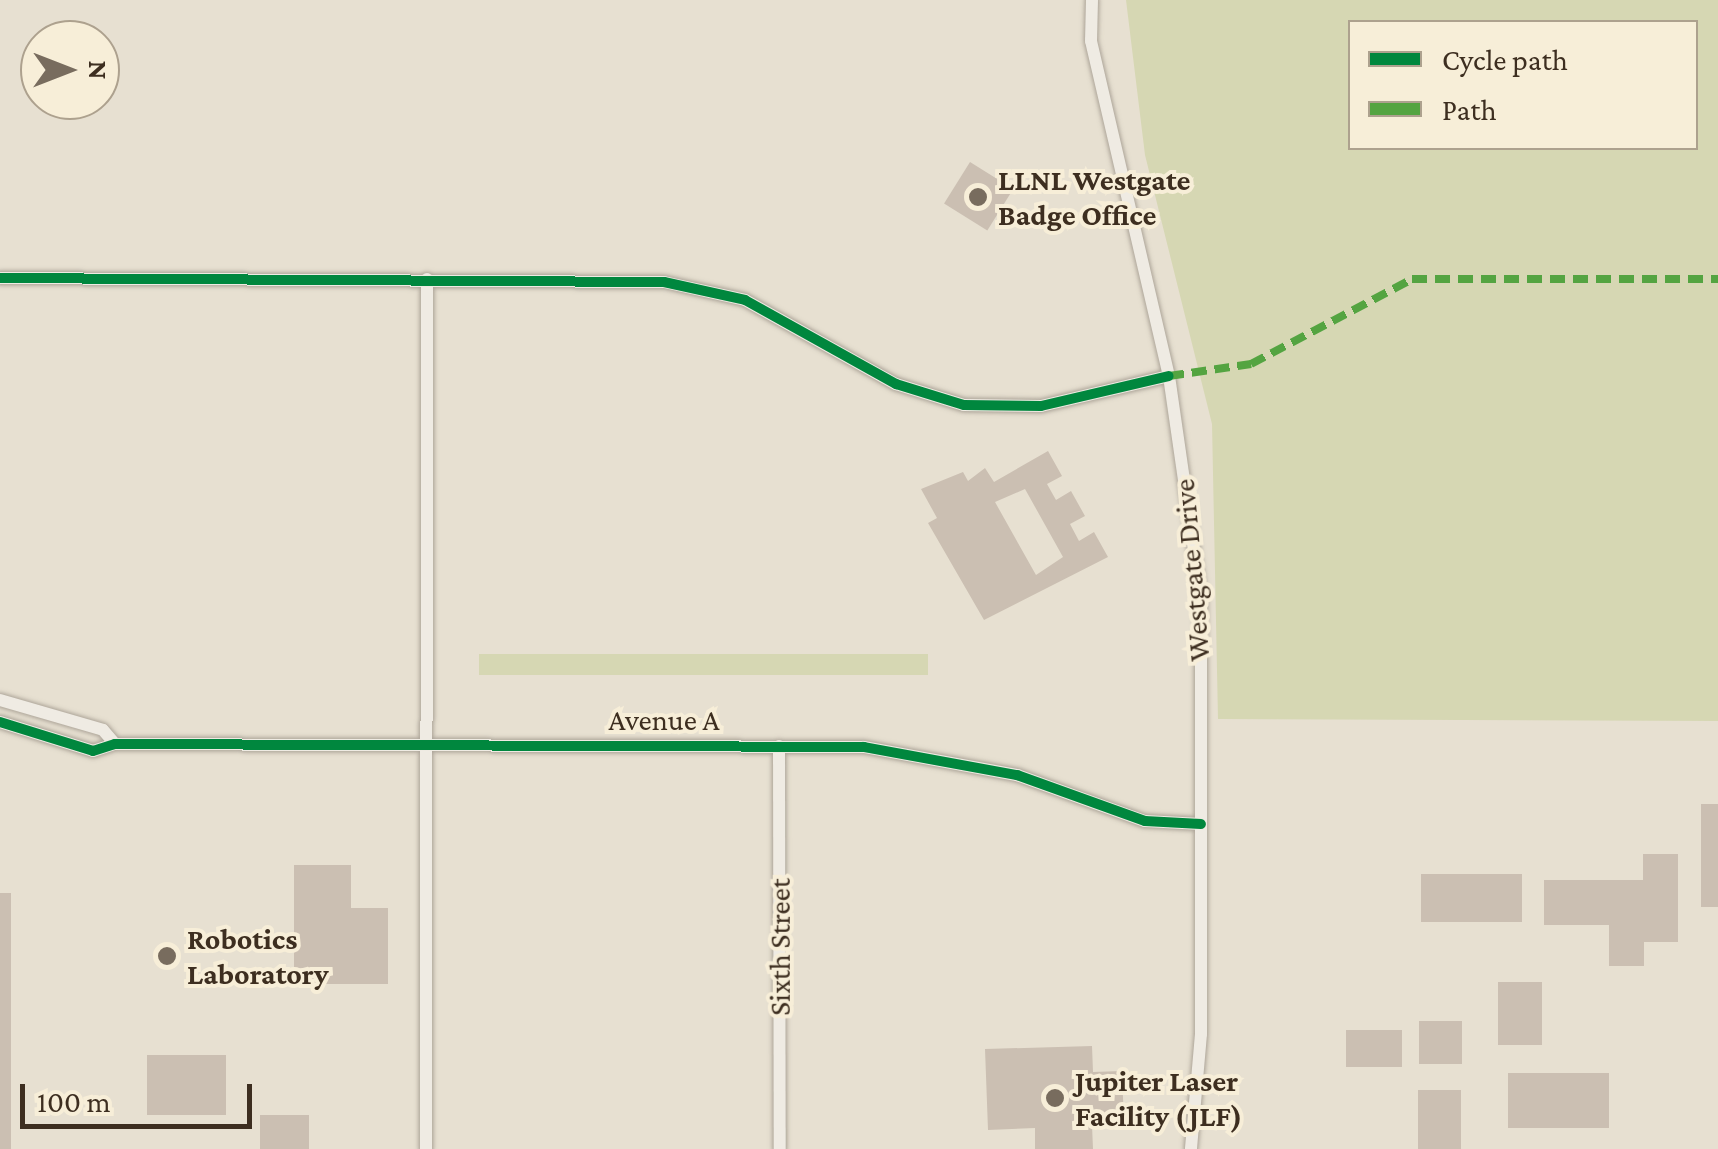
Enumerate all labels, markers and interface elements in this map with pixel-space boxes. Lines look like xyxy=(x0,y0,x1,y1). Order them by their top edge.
north arrow xyxy=(20,20,120,120)
legend xyxy=(1348,20,1698,150)
text: Cycle path xyxy=(1442,43,1568,76)
text: N xyxy=(83,60,114,80)
text: Path xyxy=(1442,93,1497,126)
place label: LLNL Westgate Badge Office xyxy=(998,162,1190,232)
marker: LLNL Westgate Badge Office xyxy=(967,186,989,208)
street label: Westgate Drive xyxy=(1166,477,1218,663)
street label: Avenue A xyxy=(608,702,720,738)
street label: Sixth Street xyxy=(762,878,798,1016)
place label: Robotics Laboratory xyxy=(187,921,329,992)
marker: Robotics Laboratory xyxy=(156,945,178,967)
place label: Jupiter Laser Facility (JLF) xyxy=(1075,1063,1243,1134)
scale bar xyxy=(25,1064,258,1126)
text: 100 m xyxy=(37,1085,111,1118)
marker: Jupiter Laser Facility (JLF) xyxy=(1044,1087,1066,1109)

